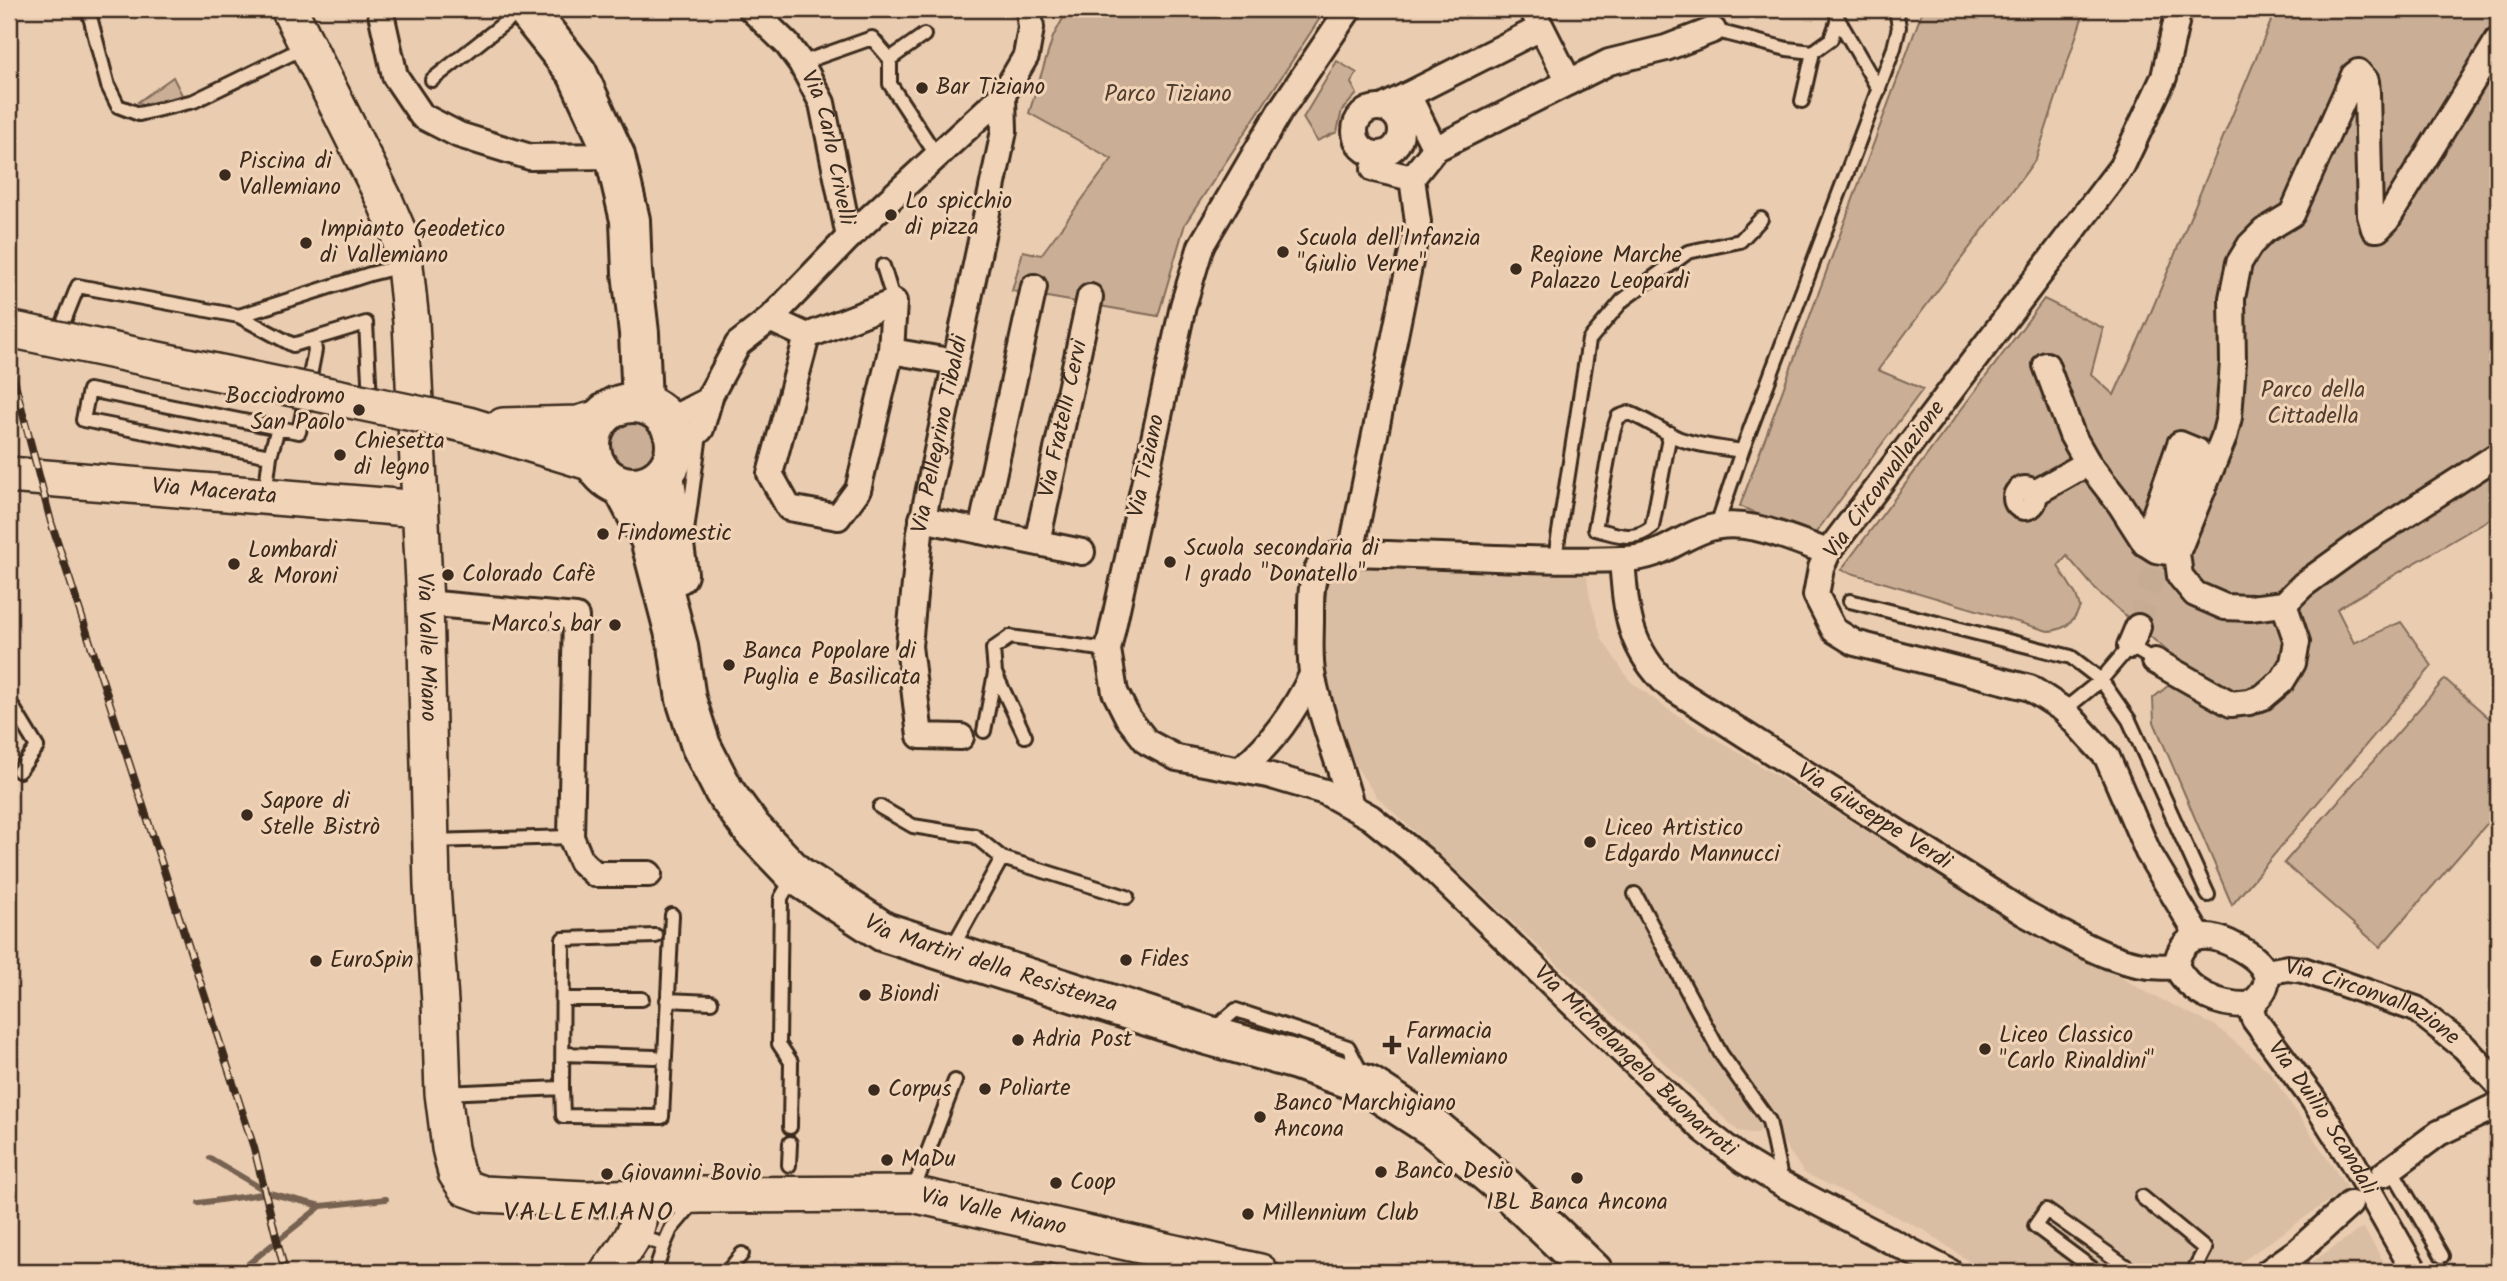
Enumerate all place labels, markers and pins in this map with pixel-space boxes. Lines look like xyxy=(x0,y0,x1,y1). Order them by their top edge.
place label: Bar Tiziano xyxy=(936,70,1045,106)
marker: Bar Tiziano xyxy=(914,80,930,96)
place label: Piscina di Vallemiano xyxy=(239,144,341,206)
marker: Piscina di Vallemiano xyxy=(217,167,233,183)
place label: Lo spicchio di pizza xyxy=(905,184,1012,246)
marker: Lo spicchio di pizza xyxy=(883,207,899,223)
place label: Impianto Geodetico di Vallemiano xyxy=(320,212,505,274)
place label: Scuola dell'Infanzia "Giulio Verne" xyxy=(1297,221,1480,283)
marker: Impianto Geodetico di Vallemiano xyxy=(298,235,314,251)
place label: Regione Marche Palazzo Leopardi xyxy=(1530,238,1691,300)
marker: Scuola dell'Infanzia "Giulio Verne" xyxy=(1275,244,1291,260)
marker: Regione Marche Palazzo Leopardi xyxy=(1508,261,1524,277)
place label: Bocciodromo San Paolo xyxy=(225,379,345,441)
marker: Bocciodromo San Paolo xyxy=(351,402,367,418)
place label: Chiesetta di legno xyxy=(354,424,445,486)
marker: Chiesetta di legno xyxy=(332,447,348,463)
place label: Findomestic xyxy=(617,516,732,552)
marker: Findomestic xyxy=(595,526,611,542)
place label: Scuola secondaria di I grado "Donatello" xyxy=(1184,531,1380,593)
place label: Lombardi & Moroni xyxy=(248,533,339,595)
marker: Scuola secondaria di I grado "Donatello" xyxy=(1162,554,1178,570)
marker: Lombardi & Moroni xyxy=(226,556,242,572)
place label: Colorado Cafè xyxy=(462,557,595,593)
marker: Colorado Cafè xyxy=(440,567,456,583)
place label: Marco's bar xyxy=(491,607,602,643)
marker: Marco's bar xyxy=(607,617,623,633)
place label: Banca Popolare di Puglia e Basilicata xyxy=(743,634,921,696)
marker: Banca Popolare di Puglia e Basilicata xyxy=(721,657,737,673)
place label: Sapore di Stelle Bistrò xyxy=(261,784,380,846)
marker: Sapore di Stelle Bistrò xyxy=(239,807,255,823)
place label: Liceo Artistico Edgardo Mannucci xyxy=(1604,811,1781,873)
marker: Liceo Artistico Edgardo Mannucci xyxy=(1582,834,1598,850)
place label: Fides xyxy=(1140,942,1189,978)
place label: EuroSpin xyxy=(330,943,414,979)
marker: Fides xyxy=(1118,952,1134,968)
marker: EuroSpin xyxy=(308,953,324,969)
place label: Biondi xyxy=(879,977,940,1013)
marker: Biondi xyxy=(857,987,873,1003)
place label: Farmacia Vallemiano xyxy=(1406,1014,1508,1076)
place label: Liceo Classico "Carlo Rinaldini" xyxy=(1999,1018,2154,1080)
place label: Adria Post xyxy=(1032,1022,1133,1058)
marker: Adria Post xyxy=(1010,1032,1026,1048)
marker: Farmacia Vallemiano xyxy=(1384,1037,1400,1053)
marker: Liceo Classico "Carlo Rinaldini" xyxy=(1977,1041,1993,1057)
place label: Poliarte xyxy=(999,1071,1071,1107)
place label: Corpus xyxy=(888,1072,952,1108)
marker: Poliarte xyxy=(977,1081,993,1097)
marker: Corpus xyxy=(866,1082,882,1098)
place label: Banco Marchigiano Ancona xyxy=(1274,1086,1456,1148)
marker: Banco Marchigiano Ancona xyxy=(1252,1109,1268,1125)
place label: MaDu xyxy=(901,1142,956,1178)
marker: MaDu xyxy=(879,1152,895,1168)
place label: Banco Desio xyxy=(1395,1154,1513,1190)
place label: Giovanni Bovio xyxy=(621,1156,761,1192)
marker: Banco Desio xyxy=(1373,1164,1389,1180)
place label: Coop xyxy=(1070,1165,1116,1201)
marker: Giovanni Bovio xyxy=(599,1166,615,1182)
marker: IBL Banca Ancona xyxy=(1569,1170,1585,1186)
marker: Coop xyxy=(1048,1175,1064,1191)
place label: IBL Banca Ancona xyxy=(1486,1185,1668,1221)
place label: Millennium Club xyxy=(1262,1196,1418,1232)
marker: Millennium Club xyxy=(1240,1206,1256,1222)

